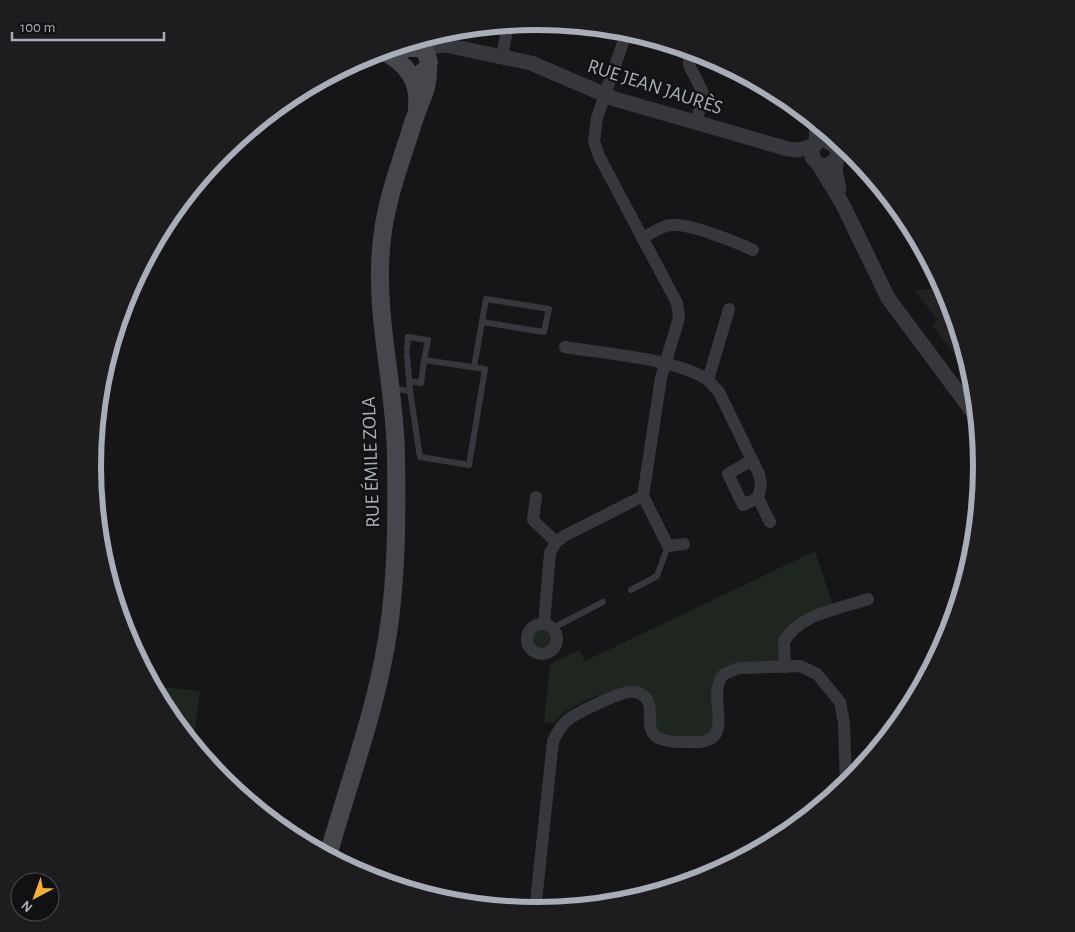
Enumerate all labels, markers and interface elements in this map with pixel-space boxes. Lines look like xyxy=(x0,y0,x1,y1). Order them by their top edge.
scale bar xyxy=(12,10,165,42)
text: 100 m xyxy=(20,20,55,35)
street label: RUE JEAN JAURÈS xyxy=(585,55,725,118)
street label: RUE ÉMILE ZOLA xyxy=(358,396,383,528)
north arrow xyxy=(10,872,60,922)
text: N xyxy=(19,898,35,915)

